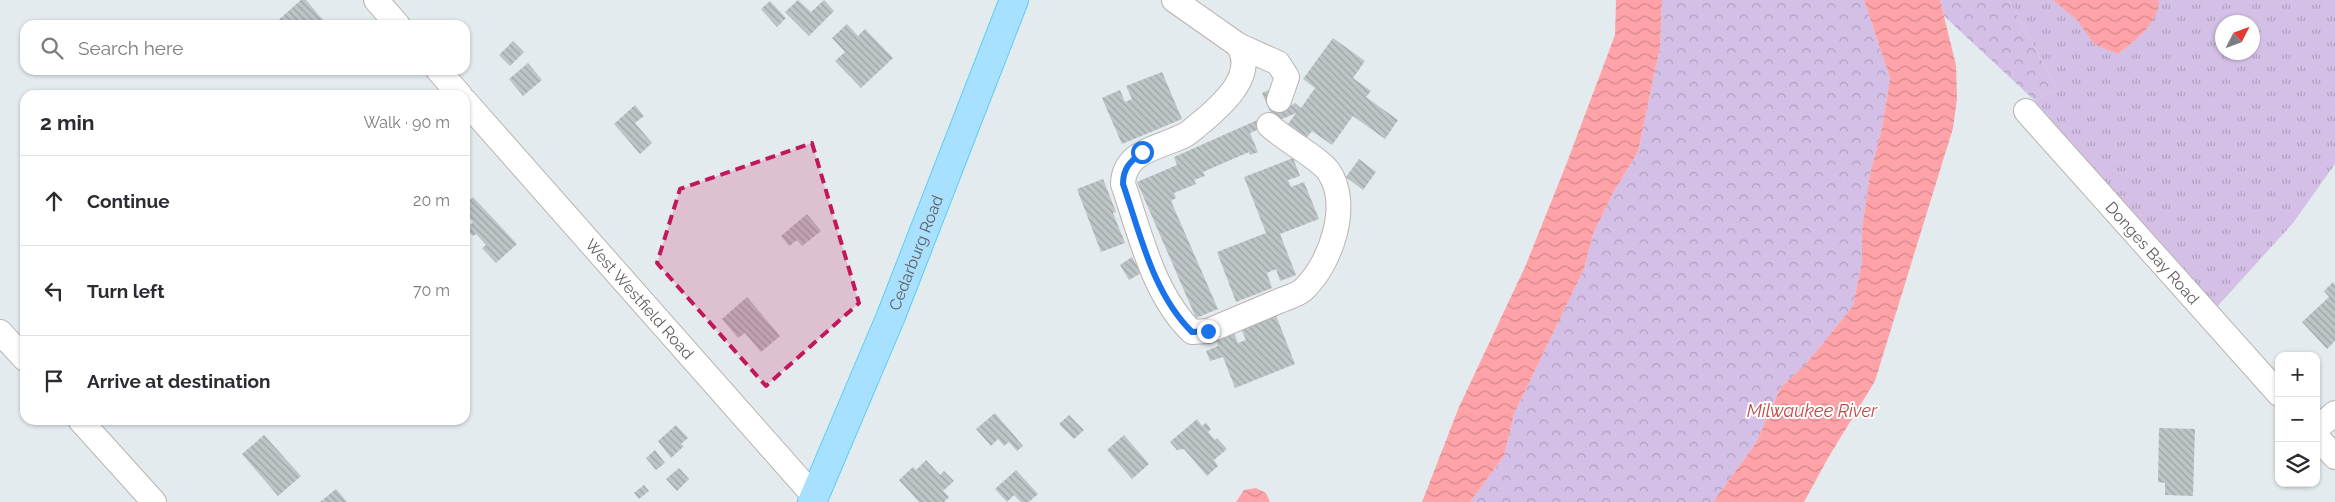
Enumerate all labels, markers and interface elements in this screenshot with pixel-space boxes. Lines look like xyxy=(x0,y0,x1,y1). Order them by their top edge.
north arrow xyxy=(2215,15,2260,60)
search box xyxy=(20,20,470,75)
icon: search xyxy=(38,34,66,62)
text: Search here xyxy=(78,37,184,59)
text: 2 min xyxy=(40,110,94,135)
text: Walk · 90 m xyxy=(363,113,450,132)
route start xyxy=(1131,141,1154,164)
icon: ahead xyxy=(40,187,68,215)
text: Continue xyxy=(87,190,170,212)
text: 20 m xyxy=(413,191,450,210)
street label: Cedarburg Road xyxy=(885,193,947,313)
street label: Donges Bay Road xyxy=(2101,198,2203,308)
street label: West Westfield Road xyxy=(581,235,698,363)
icon: left xyxy=(40,277,68,305)
text: Turn left xyxy=(87,280,164,302)
text: 70 m xyxy=(413,281,450,300)
route end xyxy=(1197,320,1220,343)
map controls xyxy=(2275,352,2320,487)
button: + xyxy=(2275,352,2320,397)
icon: arrive xyxy=(40,367,68,395)
text: Arrive at destination xyxy=(87,370,271,392)
button: − xyxy=(2275,397,2320,442)
water label: Milwaukee River xyxy=(1747,400,1878,421)
button: layers xyxy=(2275,442,2320,487)

